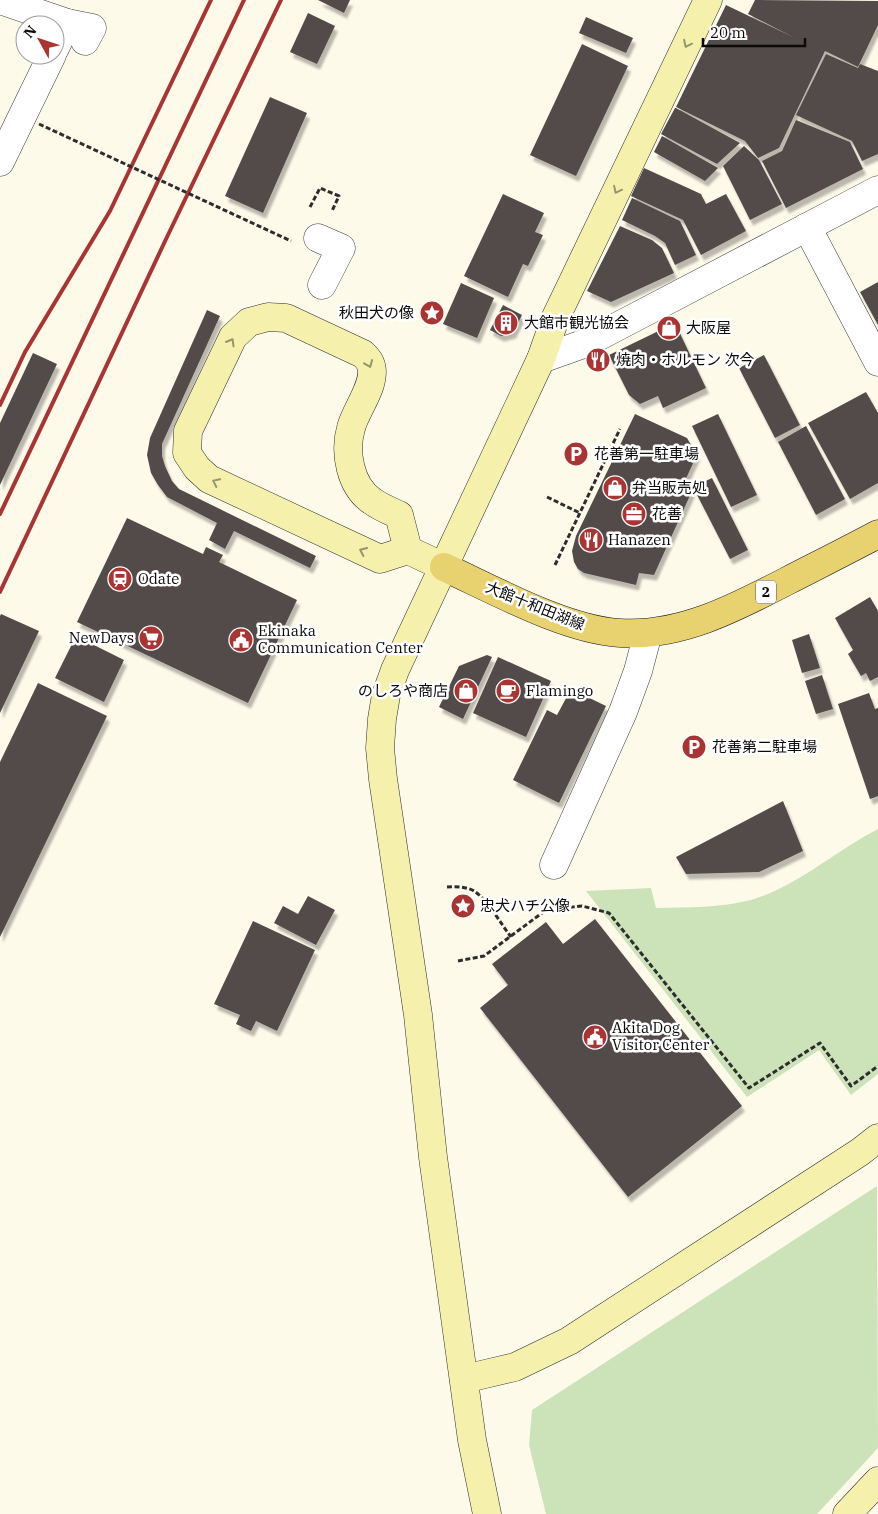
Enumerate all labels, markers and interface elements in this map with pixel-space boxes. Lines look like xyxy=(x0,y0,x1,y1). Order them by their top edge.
north arrow xyxy=(15,15,65,65)
scale bar xyxy=(703,15,806,47)
text: N xyxy=(20,22,40,42)
text: 20 m xyxy=(710,23,746,42)
one-way arrow xyxy=(683,39,693,48)
one-way arrow xyxy=(613,185,623,194)
place icon: 秋田犬の像 xyxy=(419,300,445,326)
place label: 秋田犬の像 xyxy=(339,303,414,322)
building icon: 大館市観光協会 xyxy=(493,310,519,336)
place label: 大館市観光協会 xyxy=(524,313,629,332)
shop icon: 大阪屋 xyxy=(656,315,682,341)
place label: 大阪屋 xyxy=(686,318,731,337)
one-way arrow xyxy=(225,339,235,348)
restaurant icon: 焼肉・ホルモン 次今 xyxy=(585,347,611,373)
place label: 焼肉・ホルモン 次今 xyxy=(616,350,754,369)
one-way arrow xyxy=(362,359,372,368)
parking icon: 花善第一駐車場 xyxy=(563,441,589,467)
place label: 花善第一駐車場 xyxy=(594,444,699,463)
shop icon: 弁当販売処 xyxy=(602,475,628,501)
one-way arrow xyxy=(212,478,221,488)
place label: 弁当販売処 xyxy=(632,478,707,497)
office icon: 花善 xyxy=(621,501,647,527)
place label: 花善 xyxy=(652,504,682,523)
restaurant icon: Hanazen xyxy=(578,527,604,553)
place label: Hanazen xyxy=(608,530,671,549)
one-way arrow xyxy=(359,547,368,558)
station icon: Odate xyxy=(107,566,133,592)
place label: Odate xyxy=(138,569,179,588)
street label: 大館十和田湖線 xyxy=(483,577,587,634)
road number: 2 xyxy=(756,580,776,604)
place label: Ekinaka Communication Center xyxy=(258,621,423,657)
supermarket icon: NewDays xyxy=(138,625,164,651)
public building icon: Ekinaka Communication Center xyxy=(228,627,254,653)
place label: NewDays xyxy=(69,628,134,647)
shop icon: のしろや商店 xyxy=(453,678,479,704)
cafe icon: Flamingo xyxy=(495,678,521,704)
place label: のしろや商店 xyxy=(358,681,448,700)
place label: Flamingo xyxy=(526,681,593,700)
parking icon: 花善第二駐車場 xyxy=(681,734,707,760)
place label: 花善第二駐車場 xyxy=(712,737,817,756)
place icon: 忠犬ハチ公像 xyxy=(450,893,476,919)
place label: 忠犬ハチ公像 xyxy=(480,896,570,915)
place label: Akita Dog Visitor Center xyxy=(612,1018,710,1054)
public building icon: Akita Dog Visitor Center xyxy=(582,1024,608,1050)

